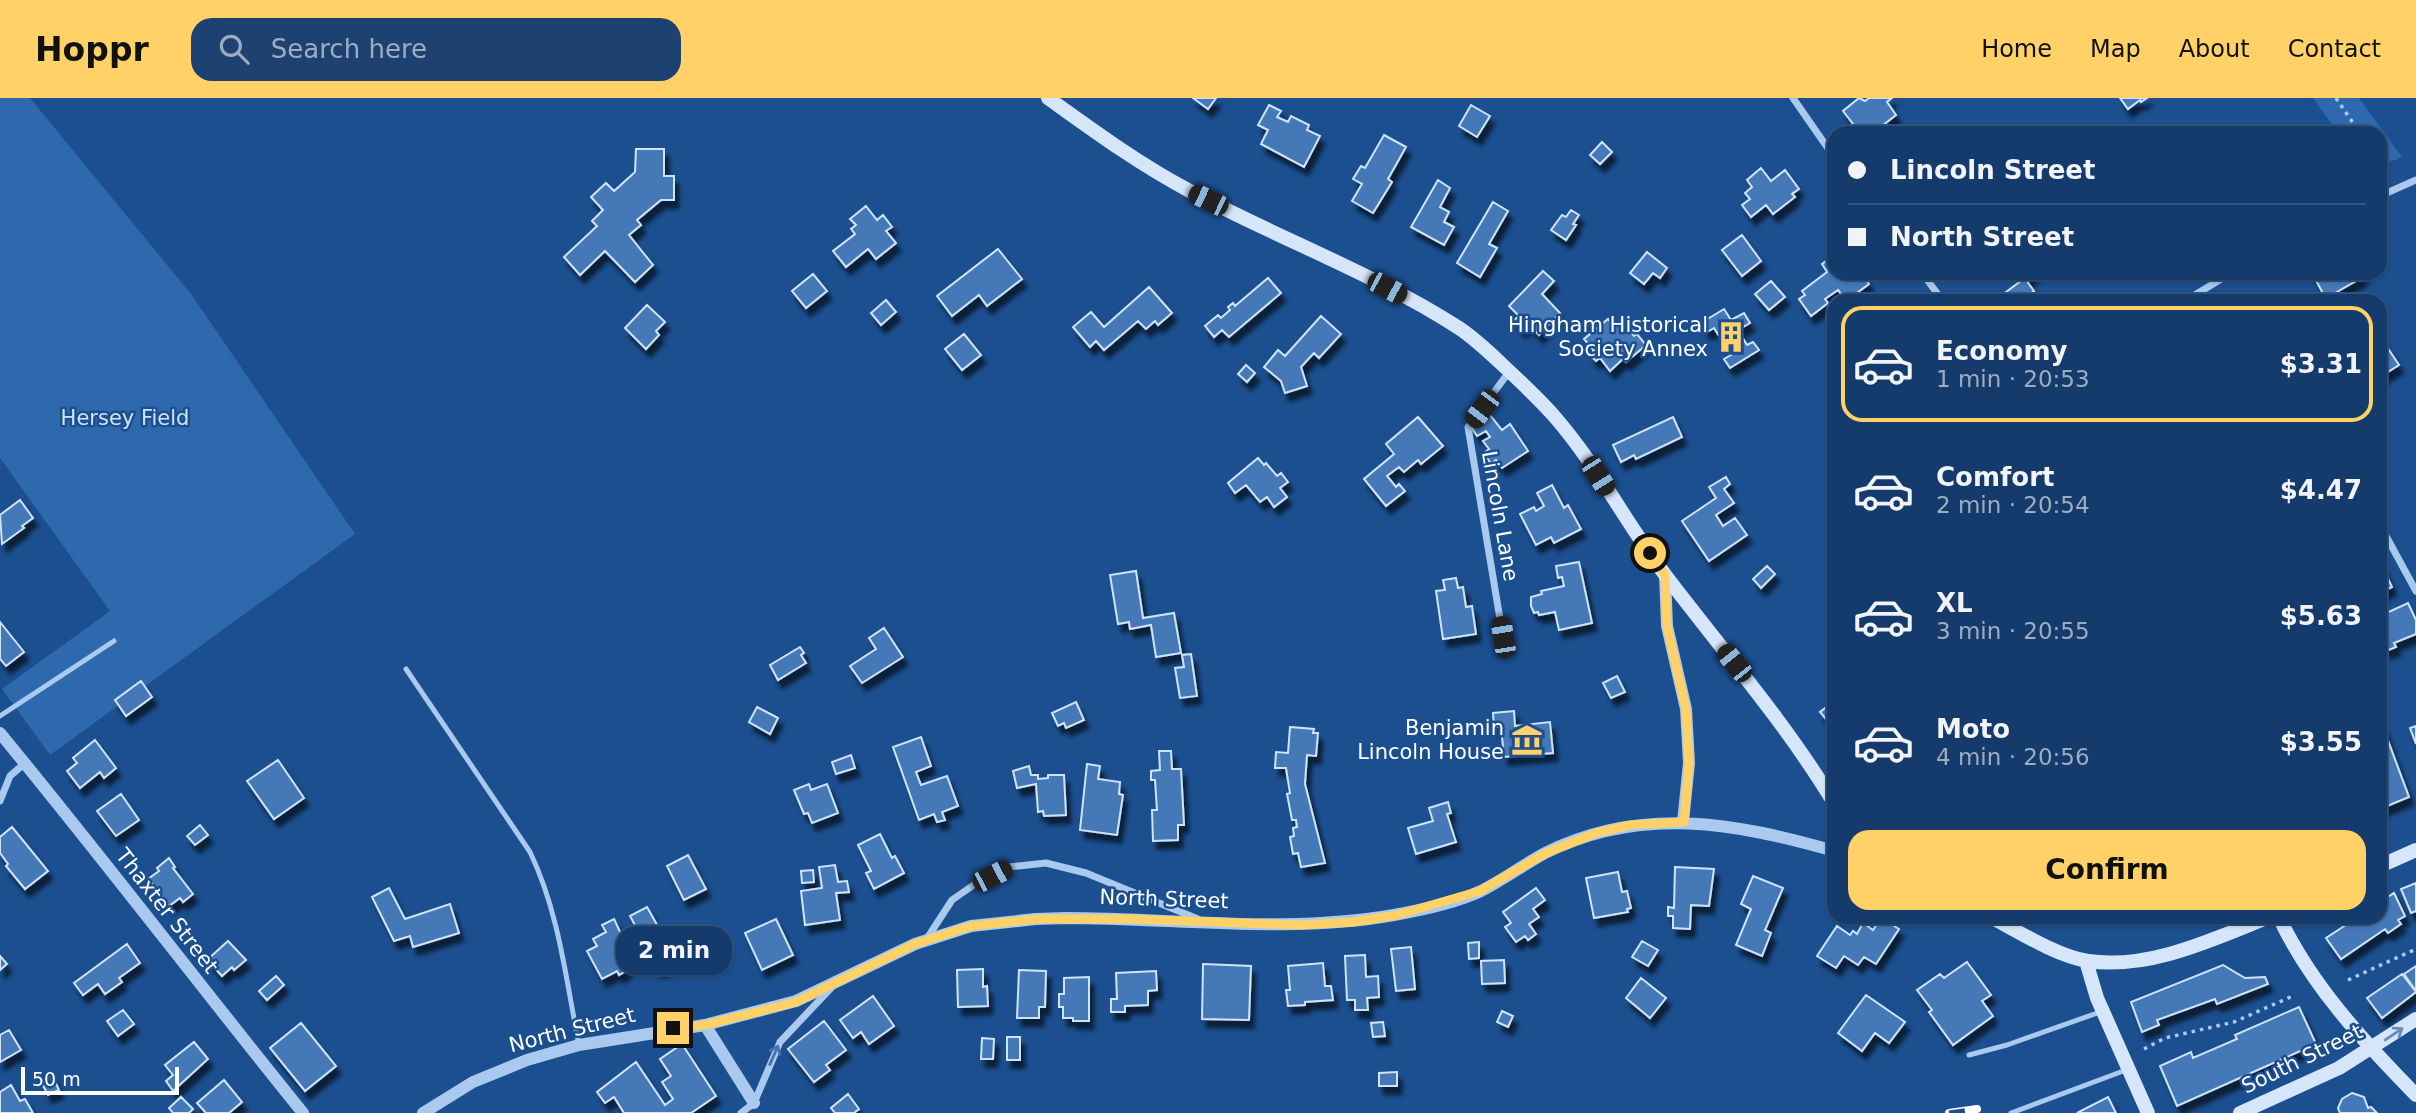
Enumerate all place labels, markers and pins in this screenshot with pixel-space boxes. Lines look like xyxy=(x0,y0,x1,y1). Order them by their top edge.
place label: Hingham Historical Society Annex xyxy=(1508,313,1708,361)
building icon: Hingham Historical Society Annex xyxy=(1714,320,1748,354)
place label: Benjamin Lincoln House xyxy=(1357,716,1504,764)
museum icon: Benjamin Lincoln House xyxy=(1510,723,1544,757)

